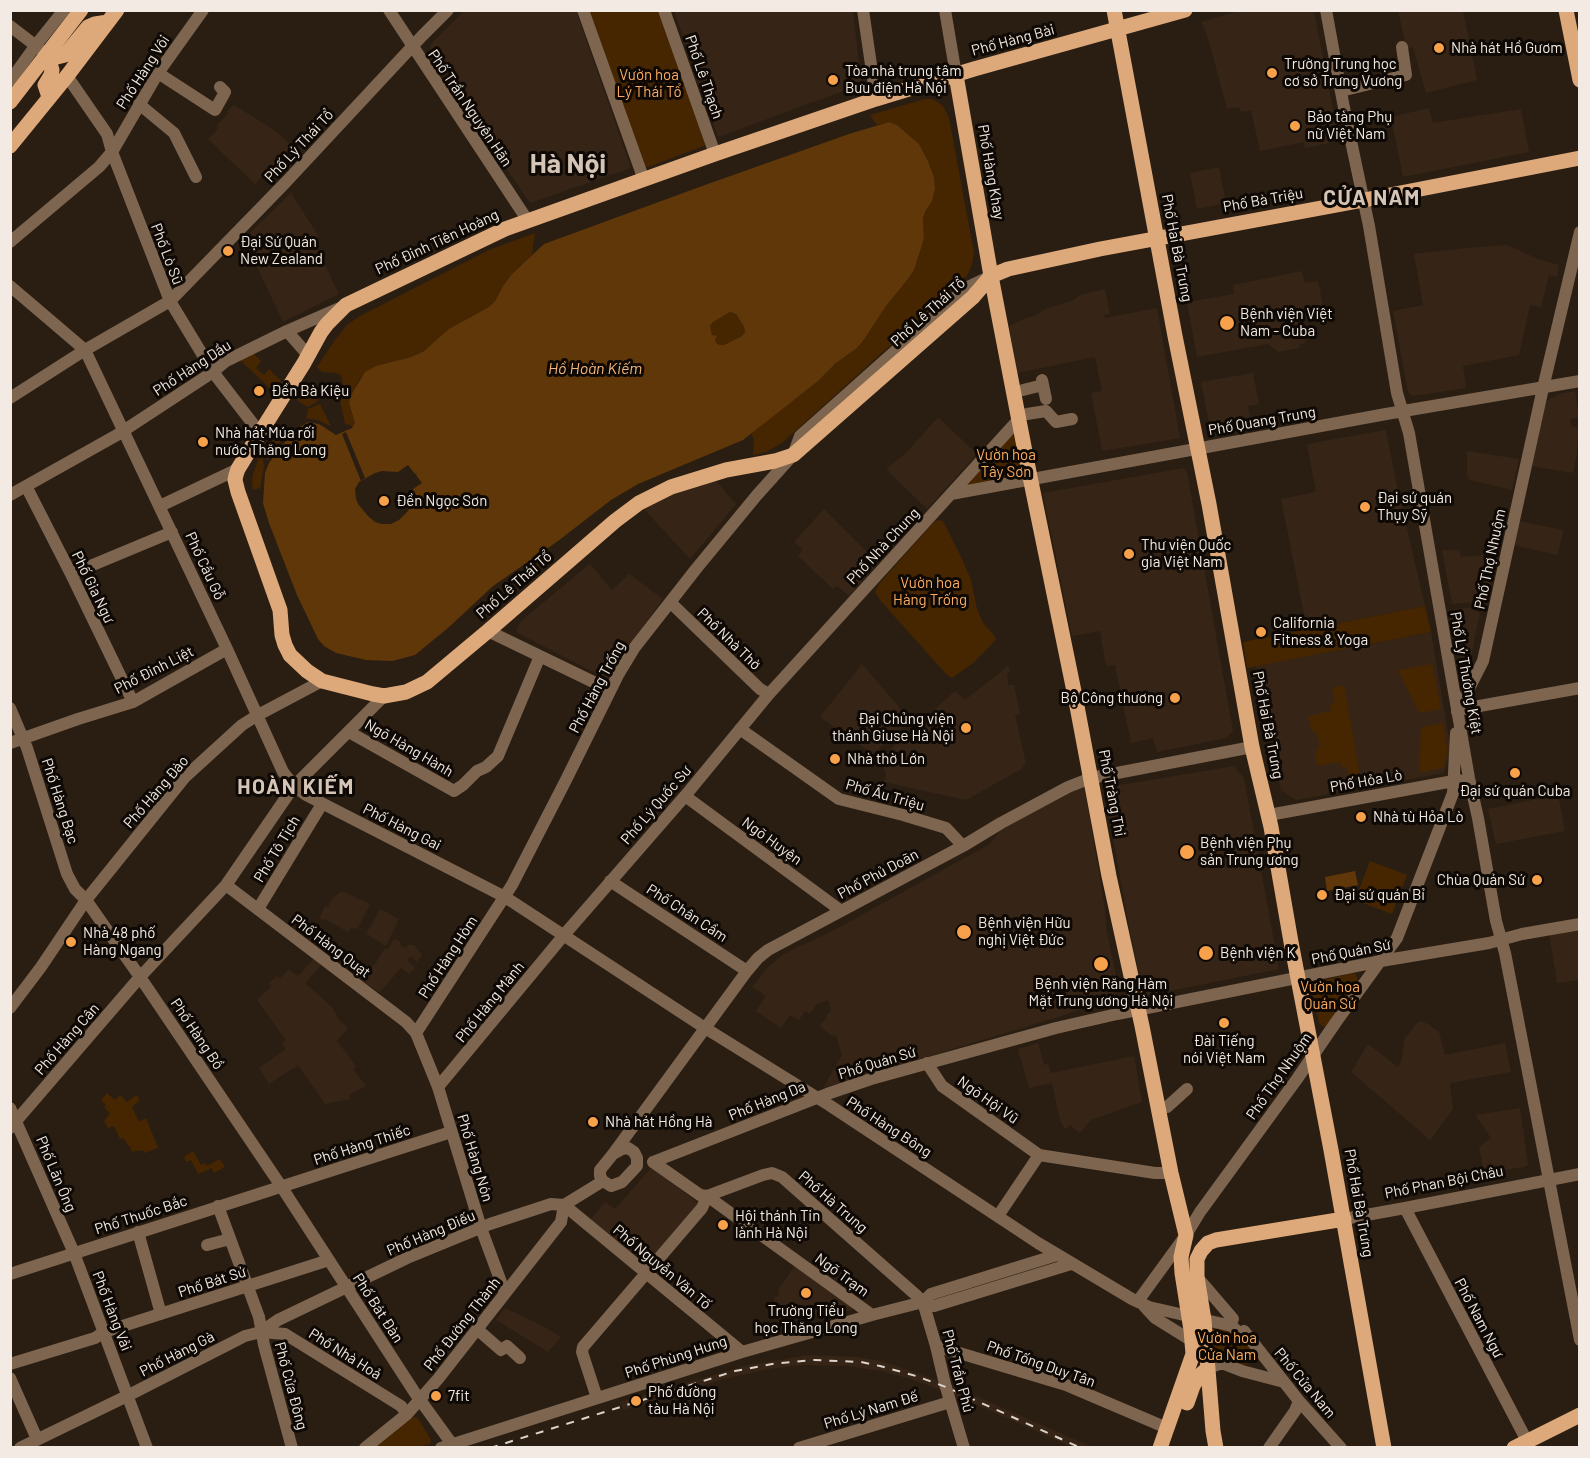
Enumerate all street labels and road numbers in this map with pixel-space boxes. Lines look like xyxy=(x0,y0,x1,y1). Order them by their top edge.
street label: Phố Hàng Bài xyxy=(969,20,1057,60)
street label: Phố Hàng Vôi xyxy=(112,32,174,112)
street label: Phố Lê Thạch xyxy=(681,33,727,121)
street label: Phố Trần Nguyên Hãn xyxy=(424,46,516,170)
street label: Phố Lý Thái Tổ xyxy=(261,106,337,186)
street label: Phố Hàng Khay xyxy=(974,123,1008,221)
street label: Phố Bà Triệu xyxy=(1222,184,1304,216)
street label: Phố Hai Bà Trưng xyxy=(1158,193,1196,303)
street label: Phố Đinh Tiên Hoàng xyxy=(372,206,502,278)
street label: Phố Lò Sũ xyxy=(147,221,187,287)
street label: Phố Lê Thái Tổ xyxy=(887,274,969,350)
street label: Phố Hàng Dầu xyxy=(150,336,234,400)
street label: Phố Quang Trung xyxy=(1207,403,1317,439)
street label: Phố Nhà Chung xyxy=(843,504,923,588)
street label: Phố Thợ Nhuộm xyxy=(1471,507,1509,611)
street label: Phố Cầu Gỗ xyxy=(181,529,229,603)
street label: Phố Lê Thái Tổ xyxy=(473,547,555,623)
street label: Phố Gia Ngư xyxy=(68,548,118,626)
street label: Phố Nhà Thờ xyxy=(693,604,765,674)
street label: Phố Lý Thường Kiệt xyxy=(1446,610,1486,736)
street label: Phố Hàng Trống xyxy=(565,638,629,736)
street label: Phố Đinh Liệt xyxy=(111,642,197,698)
street label: Phố Hai Bà Trưng xyxy=(1249,670,1287,780)
street label: Ngõ Hàng Hành xyxy=(361,715,457,781)
street label: Phố Tràng Thi xyxy=(1095,748,1129,838)
street label: Phố Hàng Đào xyxy=(120,752,192,832)
street label: Phố Hàng Bạc xyxy=(38,756,82,846)
street label: Phố Lý Quốc Sư xyxy=(617,762,695,848)
street label: Phố Hỏa Lò xyxy=(1329,766,1403,796)
street label: Phố Ấu Triệu xyxy=(844,775,926,815)
street label: Phố Hàng Gai xyxy=(360,800,444,854)
street label: Phố Tô Tịch xyxy=(250,812,304,886)
street label: Ngõ Huyện xyxy=(738,813,806,869)
street label: Phố Phủ Doãn xyxy=(834,845,922,903)
street label: Phố Chân Cầm xyxy=(643,880,731,946)
street label: Phố Hàng Quạt xyxy=(288,910,374,982)
street label: Phố Hàng Hòm xyxy=(415,912,481,1002)
street label: Phố Quán Sứ xyxy=(1310,936,1392,968)
street label: Phố Hàng Mành xyxy=(452,958,528,1046)
street label: Phố Hàng Bồ xyxy=(167,995,227,1073)
street label: Phố Hàng Cân xyxy=(31,999,103,1079)
street label: Phố Thợ Nhuộm xyxy=(1242,1029,1316,1123)
street label: Phố Quán Sứ xyxy=(836,1043,918,1083)
street label: Ngõ Hội Vũ xyxy=(954,1072,1022,1128)
street label: Phố Hàng Da xyxy=(726,1077,808,1125)
street label: Phố Hàng Bông xyxy=(843,1093,935,1161)
street label: Phố Hàng Nón xyxy=(453,1112,497,1204)
street label: Phố Hàng Thiếc xyxy=(311,1121,413,1169)
street label: Phố Lãn Ông xyxy=(32,1133,80,1215)
street label: Phố Hai Bà Trưng xyxy=(1341,1147,1377,1259)
street label: Phố Phan Bội Châu xyxy=(1383,1162,1505,1202)
street label: Phố Hà Trung xyxy=(795,1167,871,1237)
street label: Phố Thuốc Bắc xyxy=(93,1192,189,1238)
street label: Phố Hàng Điếu xyxy=(384,1206,478,1260)
street label: Phố Nguyễn Văn Tố xyxy=(609,1221,715,1313)
street label: Ngõ Trạm xyxy=(811,1249,873,1301)
street label: Phố Bát Sứ xyxy=(176,1263,248,1301)
street label: Phố Hàng Vải xyxy=(89,1269,135,1353)
street label: Phố Bát Đàn xyxy=(349,1270,407,1346)
street label: Phố Đường Thành xyxy=(420,1274,504,1374)
street label: Phố Nam Ngư xyxy=(1451,1275,1507,1361)
street label: Phố Nhà Hoả xyxy=(305,1325,385,1383)
street label: Phố Hàng Gà xyxy=(137,1328,217,1380)
street label: Phố Trần Phú xyxy=(938,1328,978,1414)
street label: Phố Phùng Hưng xyxy=(623,1332,729,1382)
street label: Phố Tống Duy Tân xyxy=(984,1337,1098,1391)
street label: Phố Cửa Đông xyxy=(271,1340,311,1432)
street label: Phố Cửa Nam xyxy=(1270,1344,1340,1422)
street label: Phố Lý Nam Đế xyxy=(822,1387,920,1433)

